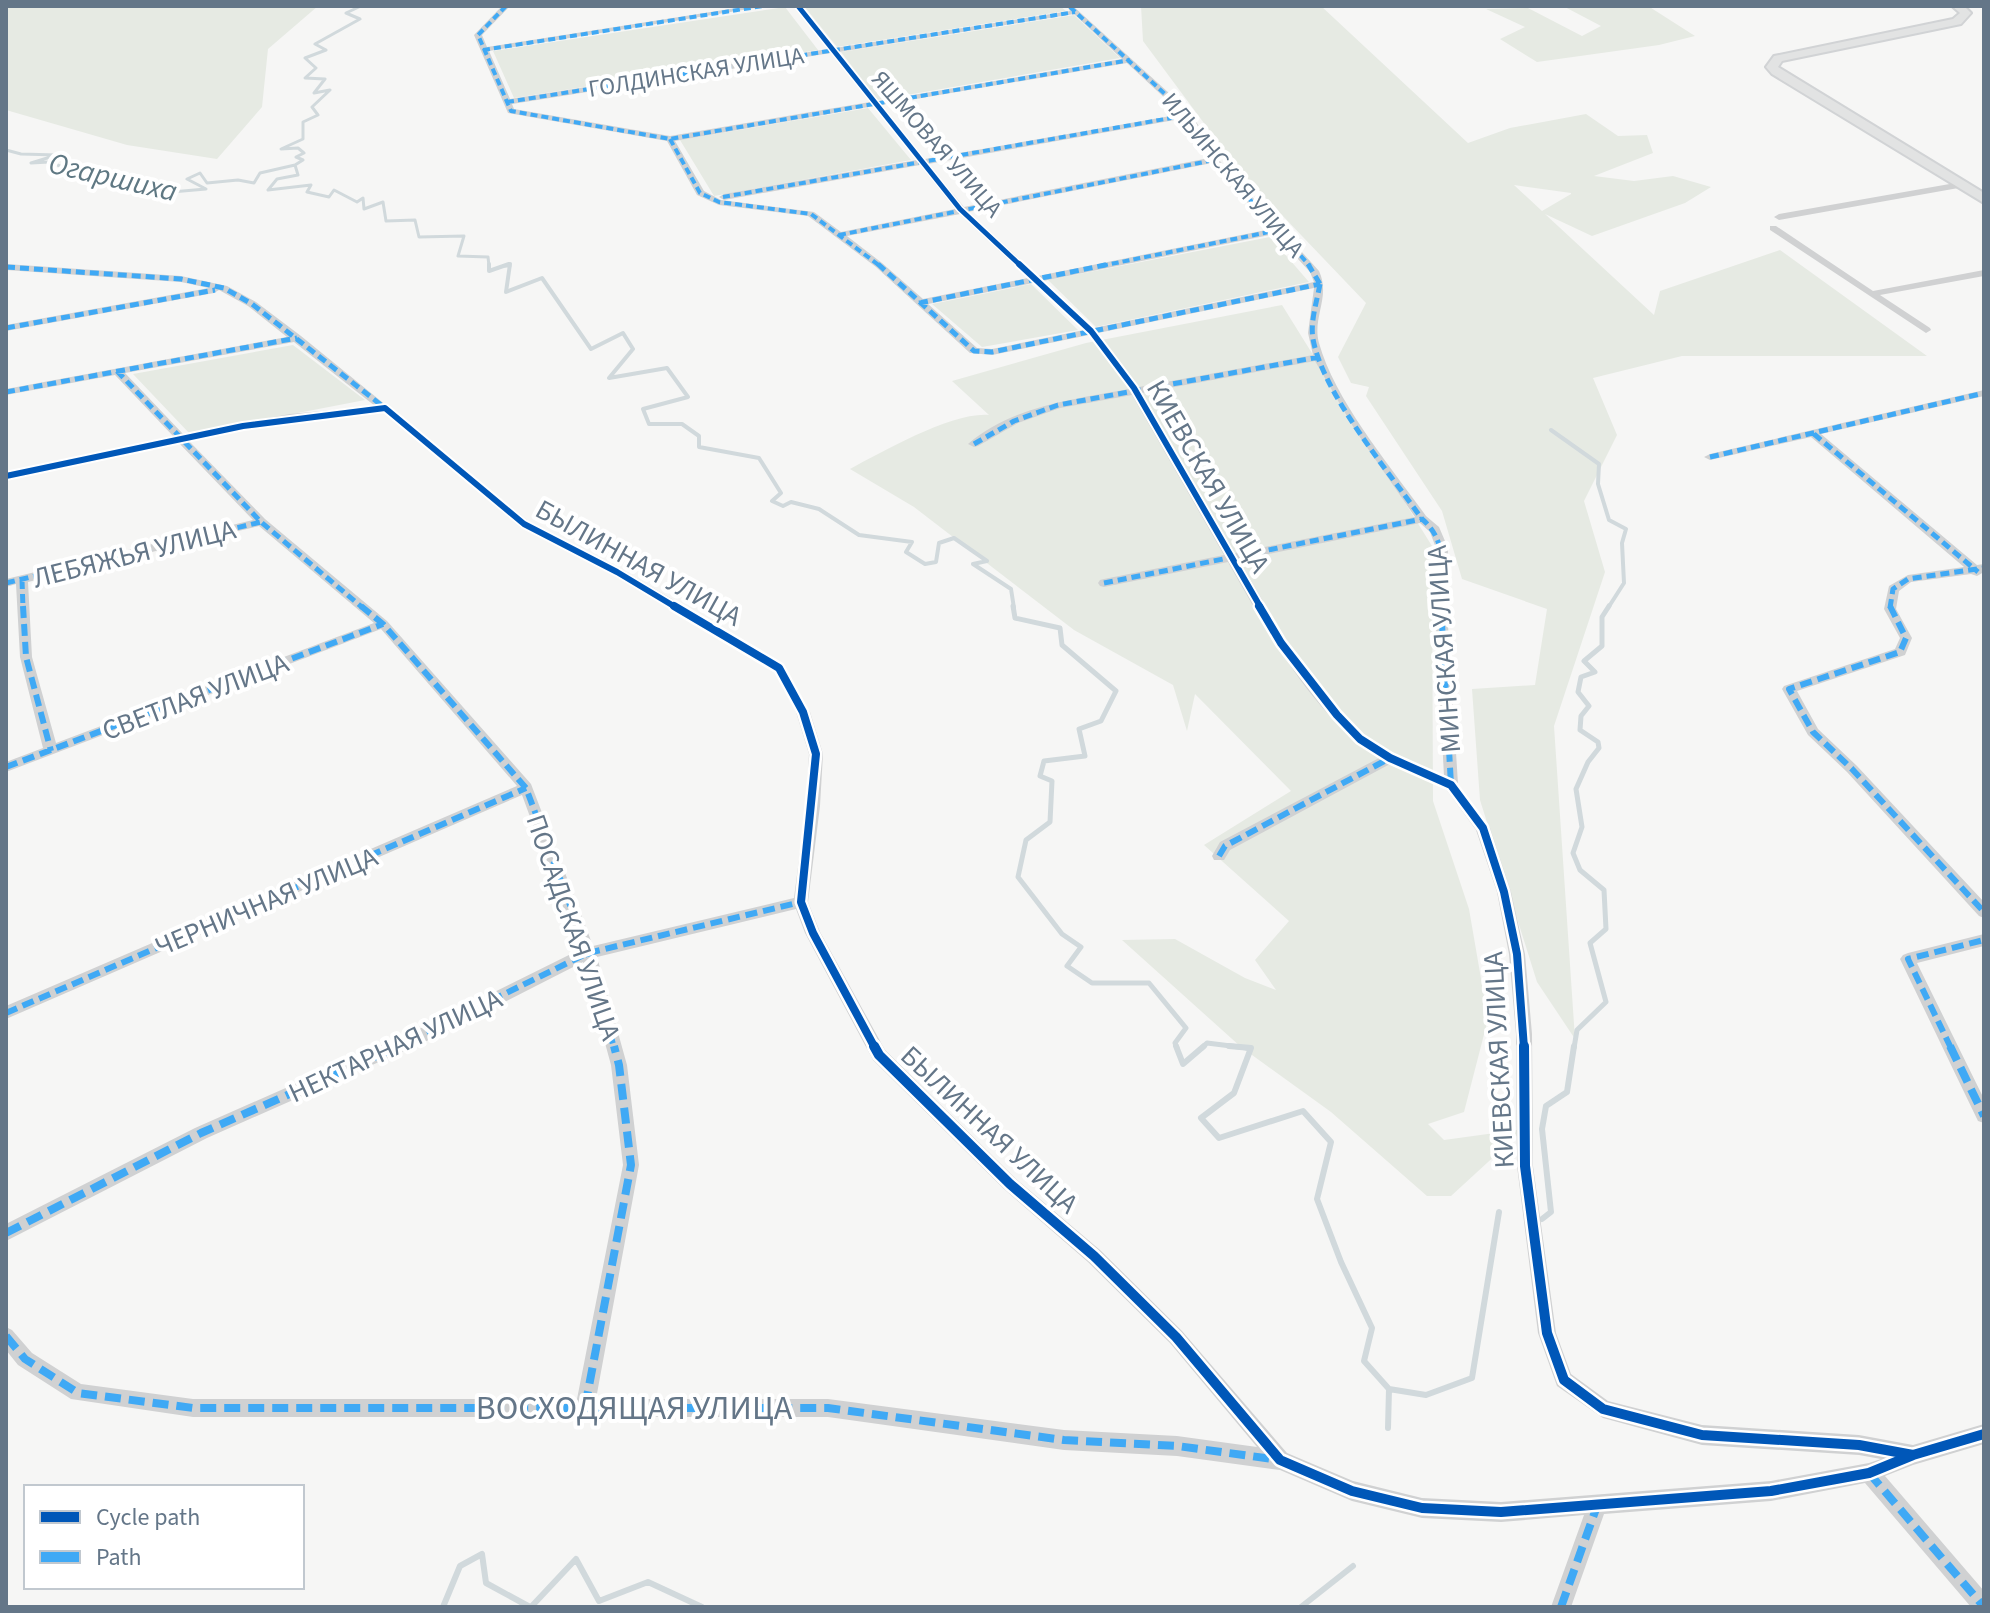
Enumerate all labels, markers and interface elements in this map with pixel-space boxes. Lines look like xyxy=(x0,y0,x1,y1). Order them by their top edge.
street label: ГОЛДИНСКАЯ УЛИЦА xyxy=(586,38,806,107)
street label: ЯШМОВАЯ УЛИЦА xyxy=(863,63,1010,225)
street label: ИЛЬИНСКАЯ УЛИЦА xyxy=(1153,85,1312,265)
water label: Огаршиха xyxy=(44,142,181,213)
street label: КИЕВСКАЯ УЛИЦА xyxy=(1137,373,1280,581)
street label: БЫЛИННАЯ УЛИЦА xyxy=(528,490,750,637)
street label: ЛЕБЯЖЬЯ УЛИЦА xyxy=(29,509,241,599)
street label: МИНСКАЯ УЛИЦА xyxy=(1417,543,1471,754)
street label: СВЕТЛАЯ УЛИЦА xyxy=(96,643,295,751)
street label: ПОСАДСКАЯ УЛИЦА xyxy=(516,809,631,1047)
street label: ЧЕРНИЧНАЯ УЛИЦА xyxy=(149,837,384,967)
street label: КИЕВСКАЯ УЛИЦА xyxy=(1473,950,1525,1169)
street label: НЕКТАРНАЯ УЛИЦА xyxy=(282,979,509,1113)
street label: БЫЛИННАЯ УЛИЦА xyxy=(892,1037,1088,1223)
street label: ВОСХОДЯЩАЯ УЛИЦА xyxy=(476,1384,793,1433)
legend xyxy=(24,1485,304,1589)
text: Cycle path xyxy=(96,1500,200,1535)
text: Path xyxy=(96,1540,142,1575)

